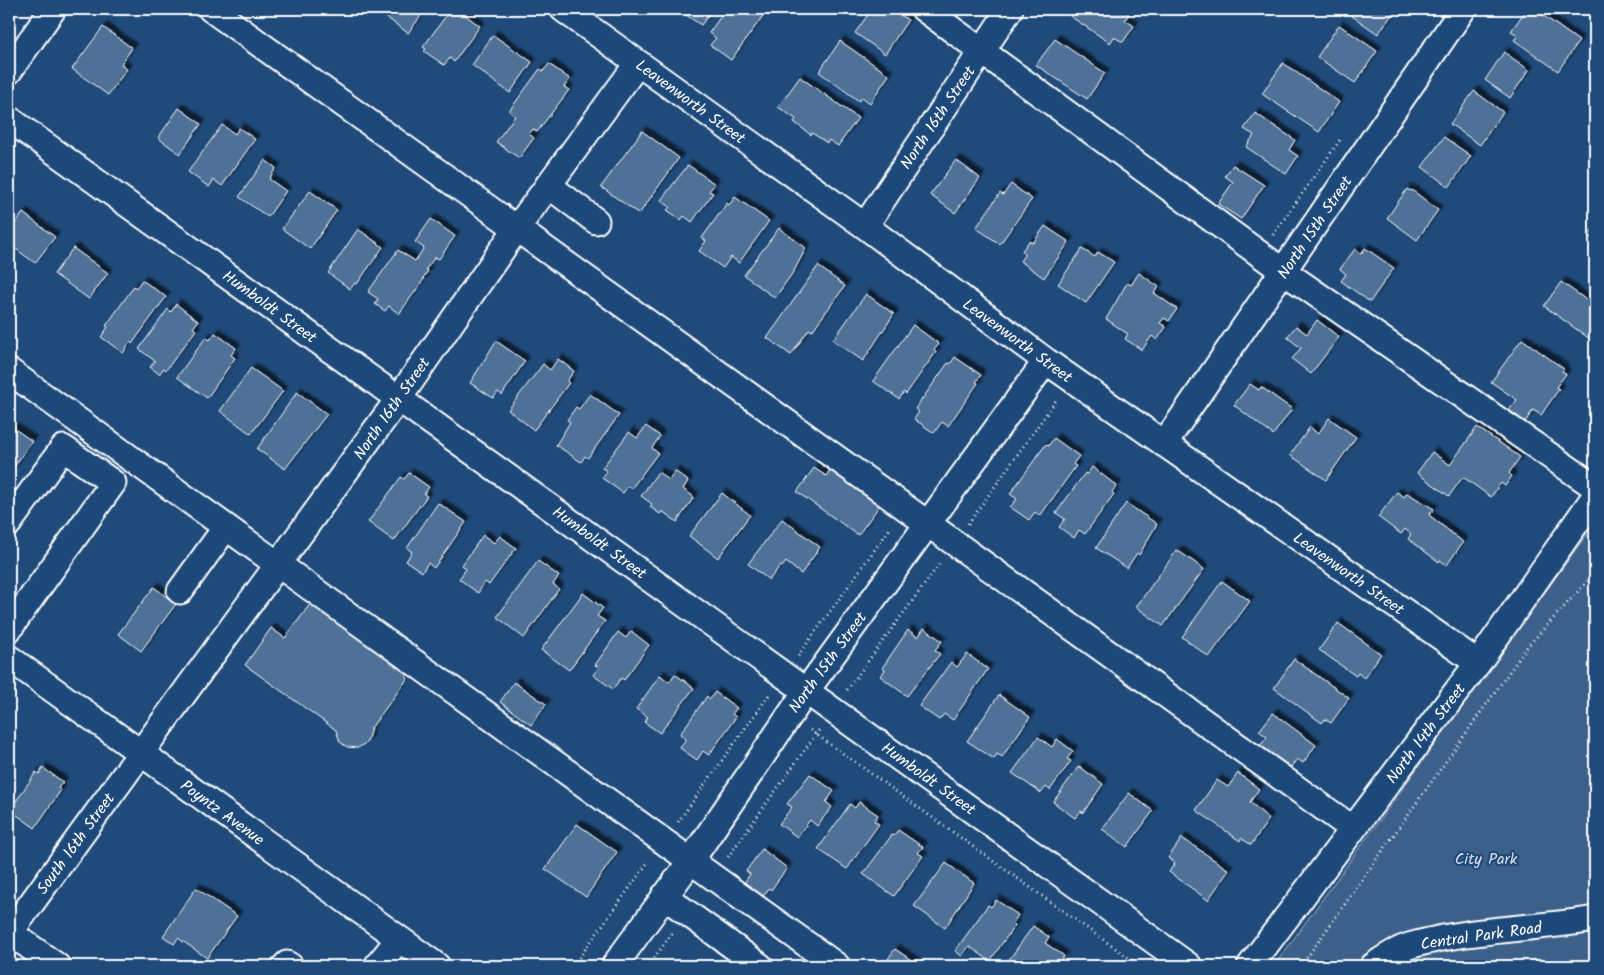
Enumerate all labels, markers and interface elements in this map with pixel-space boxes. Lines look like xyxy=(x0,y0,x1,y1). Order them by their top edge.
street label: Leavenworth Street xyxy=(630,54,751,151)
street label: North 16th Street xyxy=(894,60,983,175)
street label: North 15th Street xyxy=(1271,170,1360,285)
street label: Humboldt Street xyxy=(217,264,322,351)
street label: Leavenworth Street xyxy=(957,293,1078,390)
street label: North 16th Street xyxy=(348,352,437,465)
street label: Humboldt Street xyxy=(547,500,652,587)
street label: Leavenworth Street xyxy=(1287,526,1410,622)
street label: North 15th Street xyxy=(783,606,874,719)
street label: North 14th Street xyxy=(1380,678,1473,789)
street label: Humboldt Street xyxy=(876,736,981,823)
street label: Poyntz Avenue xyxy=(175,774,269,852)
street label: South 16th Street xyxy=(31,787,122,900)
park label: City Park xyxy=(1455,847,1518,872)
street label: Central Park Road xyxy=(1419,915,1544,957)

